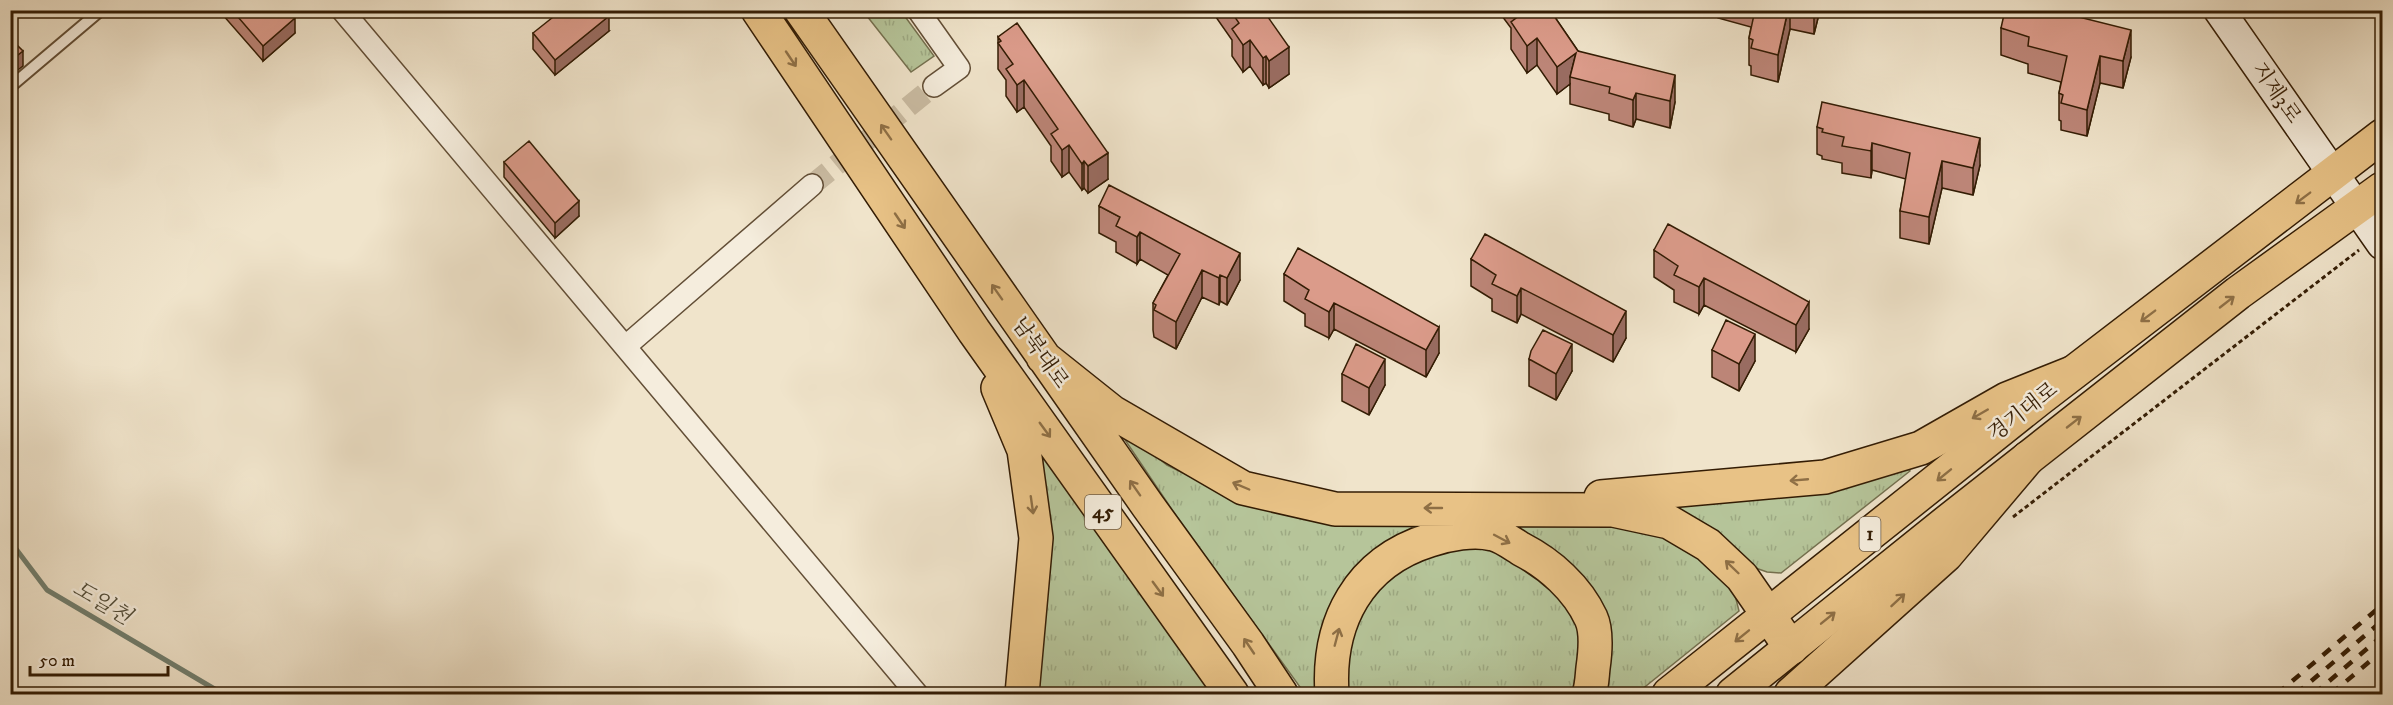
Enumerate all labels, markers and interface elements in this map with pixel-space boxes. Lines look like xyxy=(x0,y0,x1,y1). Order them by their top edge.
one-way arrow xyxy=(785,50,797,67)
street label: 지제3로 xyxy=(2246,57,2306,129)
one-way arrow xyxy=(880,124,892,141)
one-way arrow xyxy=(2295,191,2311,204)
one-way arrow xyxy=(894,212,906,229)
one-way arrow xyxy=(991,284,1003,301)
one-way arrow xyxy=(2219,295,2235,308)
one-way arrow xyxy=(2140,310,2156,322)
street label: 남북대로 xyxy=(1006,312,1074,394)
street label: 경기대로 xyxy=(1983,377,2063,447)
one-way arrow xyxy=(1972,408,1989,420)
one-way arrow xyxy=(2066,415,2082,428)
one-way arrow xyxy=(1038,422,1051,438)
one-way arrow xyxy=(1936,468,1952,481)
one-way arrow xyxy=(1789,474,1809,485)
one-way arrow xyxy=(1129,480,1141,496)
one-way arrow xyxy=(1233,480,1251,491)
one-way arrow xyxy=(1026,495,1037,514)
road number: 45 xyxy=(1085,495,1121,529)
one-way arrow xyxy=(1424,502,1444,514)
road number: 1 xyxy=(1860,517,1880,551)
one-way arrow xyxy=(1493,533,1510,545)
one-way arrow xyxy=(1725,561,1740,575)
water label: 도일천 xyxy=(68,575,138,632)
one-way arrow xyxy=(1152,580,1164,596)
one-way arrow xyxy=(1890,593,1905,607)
one-way arrow xyxy=(1820,612,1836,625)
one-way arrow xyxy=(1332,628,1343,647)
one-way arrow xyxy=(1735,630,1751,643)
one-way arrow xyxy=(1243,638,1255,654)
scale bar xyxy=(30,639,168,677)
text: 50 m xyxy=(39,650,75,672)

